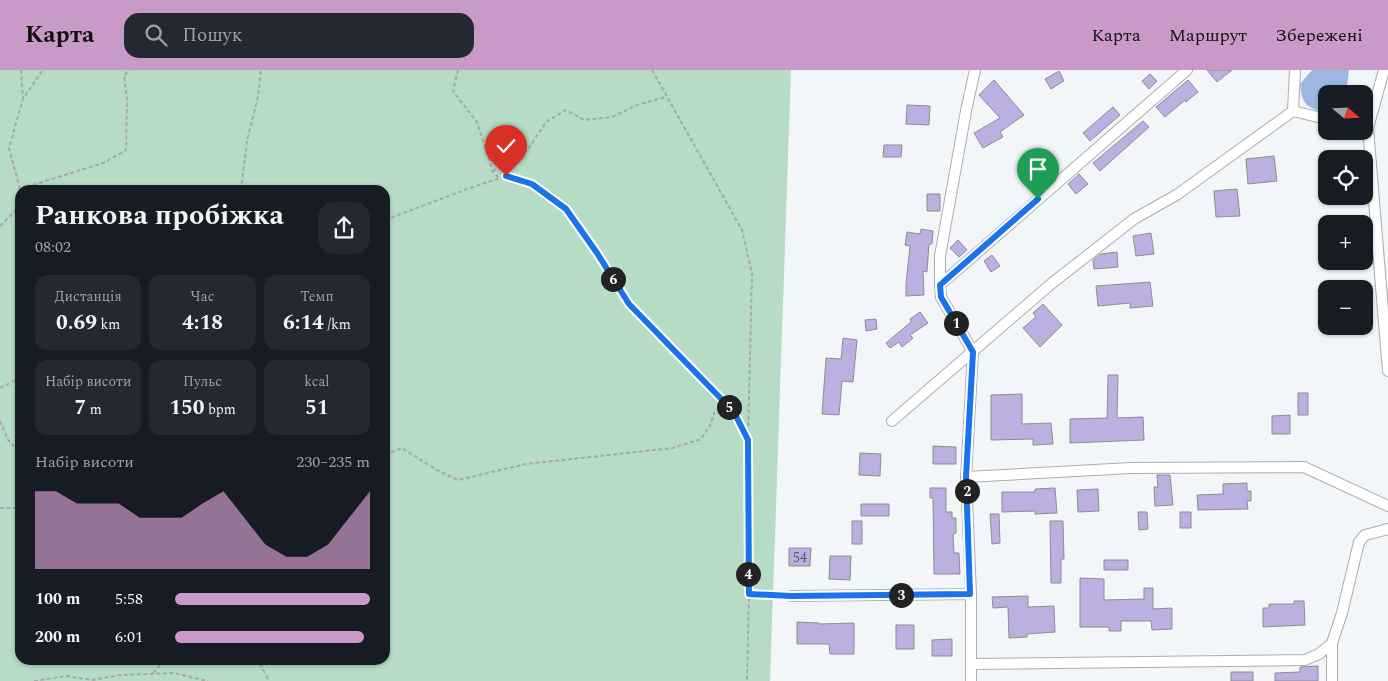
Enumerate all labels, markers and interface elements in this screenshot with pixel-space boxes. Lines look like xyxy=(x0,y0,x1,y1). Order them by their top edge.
search box xyxy=(124,13,474,58)
text: Карта xyxy=(25,17,94,53)
icon: search xyxy=(142,21,170,49)
text: Пошук xyxy=(182,21,242,50)
text: Карта xyxy=(1091,22,1141,49)
text: Маршрут xyxy=(1169,22,1247,49)
text: Збережені xyxy=(1275,22,1363,49)
north arrow xyxy=(1318,85,1372,140)
map controls xyxy=(1318,85,1373,335)
pin xyxy=(485,125,527,176)
icon: check xyxy=(492,132,520,160)
pin xyxy=(1017,148,1059,199)
button: locate xyxy=(1318,150,1373,205)
icon: arrive xyxy=(1024,155,1052,183)
text: Ранкова пробіжка xyxy=(35,194,284,237)
button: share xyxy=(318,202,370,254)
button: + xyxy=(1318,215,1373,270)
text: 08:02 xyxy=(35,235,71,259)
pin: 6 xyxy=(600,266,626,292)
text: 6 xyxy=(610,269,617,290)
button: − xyxy=(1318,280,1373,335)
text: Дистанція xyxy=(54,286,122,307)
text: Час xyxy=(191,286,214,307)
text: Темп xyxy=(300,286,334,307)
text: 0.69 xyxy=(56,307,97,339)
text: 4:18 xyxy=(182,307,223,339)
text: 6:14 xyxy=(283,307,324,339)
pin: 1 xyxy=(944,310,968,336)
text: 1 xyxy=(953,313,960,334)
text: km xyxy=(97,314,120,335)
text: /km xyxy=(324,314,351,335)
text: Набір висоти xyxy=(45,371,131,392)
text: Пульс xyxy=(183,371,222,392)
text: kcal xyxy=(304,371,329,392)
text: 7 xyxy=(75,392,86,424)
text: 150 xyxy=(169,392,205,424)
text: 51 xyxy=(305,392,329,424)
pin: 5 xyxy=(716,394,742,420)
text: 5 xyxy=(726,397,733,418)
text: m xyxy=(86,399,102,420)
text: bpm xyxy=(205,399,236,420)
text: Набір висоти xyxy=(35,450,134,474)
text: 230–235 m xyxy=(296,450,370,474)
pin: 2 xyxy=(954,478,980,504)
text: 2 xyxy=(964,481,971,502)
house number: 54 xyxy=(793,547,807,568)
pin: 4 xyxy=(736,562,760,586)
text: 4 xyxy=(745,564,752,585)
pin: 3 xyxy=(888,582,914,608)
text: 3 xyxy=(898,585,905,606)
text: 100 m xyxy=(35,587,80,611)
text: 5:58 xyxy=(115,587,143,611)
text: 200 m xyxy=(35,625,80,649)
text: 6:01 xyxy=(115,625,143,649)

